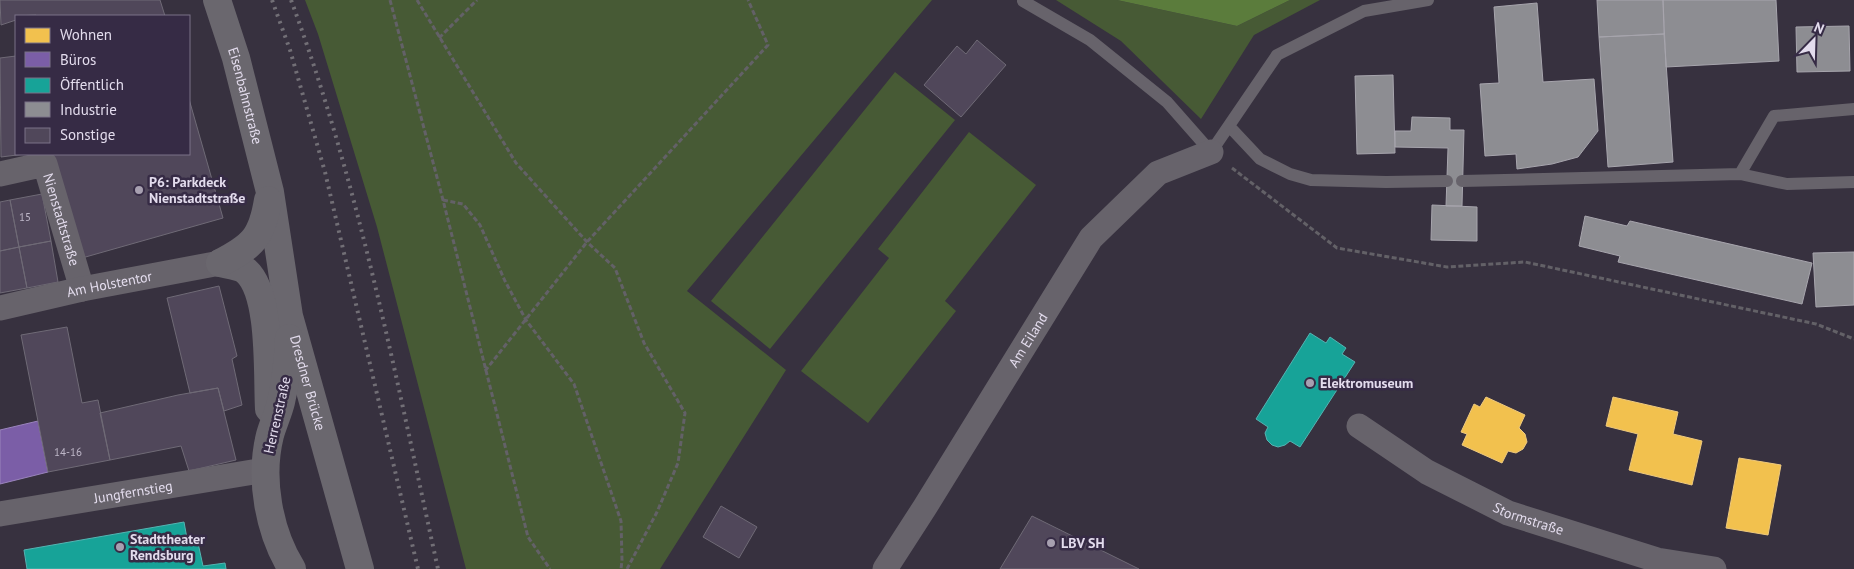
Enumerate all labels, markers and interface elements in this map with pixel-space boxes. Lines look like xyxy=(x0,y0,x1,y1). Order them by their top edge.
legend xyxy=(15,15,190,155)
north arrow xyxy=(1789,15,1839,65)
text: N xyxy=(1811,18,1827,38)
text: Wohnen xyxy=(60,25,112,44)
street label: Eisenbahnstraße xyxy=(224,45,267,146)
text: Büros xyxy=(60,50,96,69)
text: Öffentlich xyxy=(60,75,124,94)
text: Industrie xyxy=(60,100,117,119)
text: Sonstige xyxy=(60,125,115,144)
street label: Nienstadtstraße xyxy=(39,171,84,268)
place label: P6: Parkdeck Nienstadtstraße xyxy=(149,173,245,207)
marker: P6: Parkdeck Nienstadtstraße xyxy=(133,184,145,196)
house number: 15 xyxy=(19,210,31,224)
street label: Am Holstentor xyxy=(65,267,154,301)
street label: Am Eiland xyxy=(1004,309,1052,371)
street label: Dresdner Brücke xyxy=(286,333,330,432)
place label: Elektromuseum xyxy=(1320,374,1413,392)
street label: Herrenstraße xyxy=(259,375,295,455)
marker: Elektromuseum xyxy=(1304,377,1316,389)
house number: 14-16 xyxy=(54,445,82,459)
street label: Jungfernstieg xyxy=(91,476,174,507)
street label: Stormstraße xyxy=(1490,498,1566,539)
place label: Stadttheater Rendsburg xyxy=(130,530,205,564)
place label: LBV SH xyxy=(1061,534,1105,552)
marker: LBV SH xyxy=(1045,537,1057,549)
marker: Stadttheater Rendsburg xyxy=(114,541,126,553)

